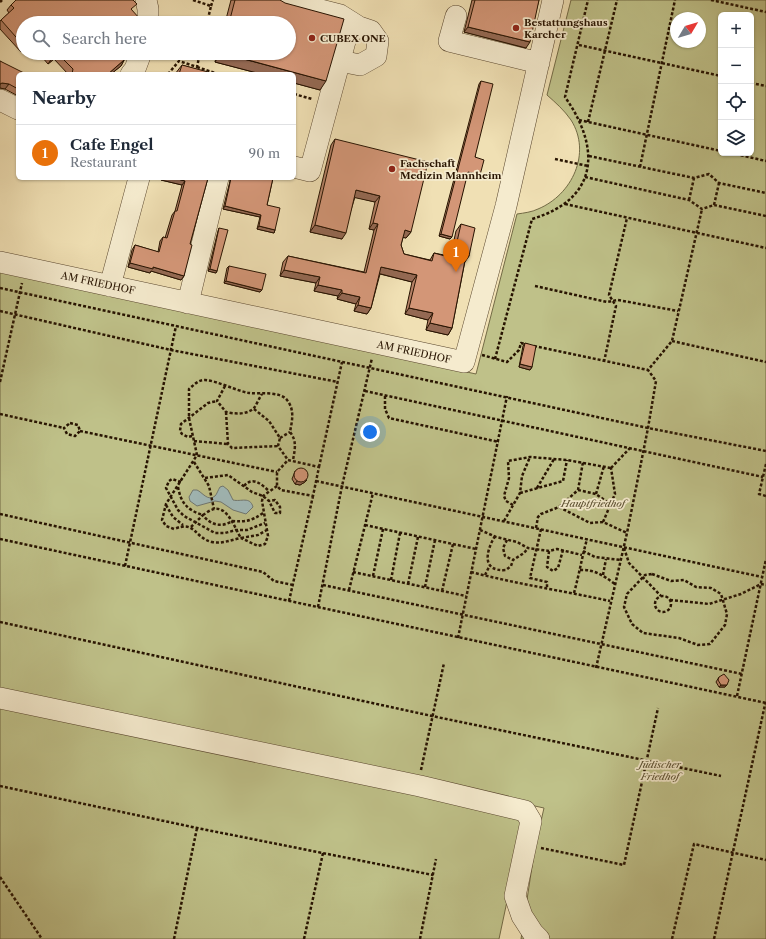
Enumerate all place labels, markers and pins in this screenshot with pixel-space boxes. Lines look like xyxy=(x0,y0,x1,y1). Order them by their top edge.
place label: Bestattungshaus Karcher xyxy=(524,16,608,41)
marker: Bestattungshaus Karcher xyxy=(511,23,521,33)
place label: CUBEX ONE xyxy=(320,32,386,45)
marker: CUBEX ONE xyxy=(307,33,317,43)
place label: Fachschaft Medizin Mannheim xyxy=(400,157,502,182)
marker: Fachschaft Medizin Mannheim xyxy=(387,164,397,174)
pin: 1 xyxy=(443,239,469,272)

